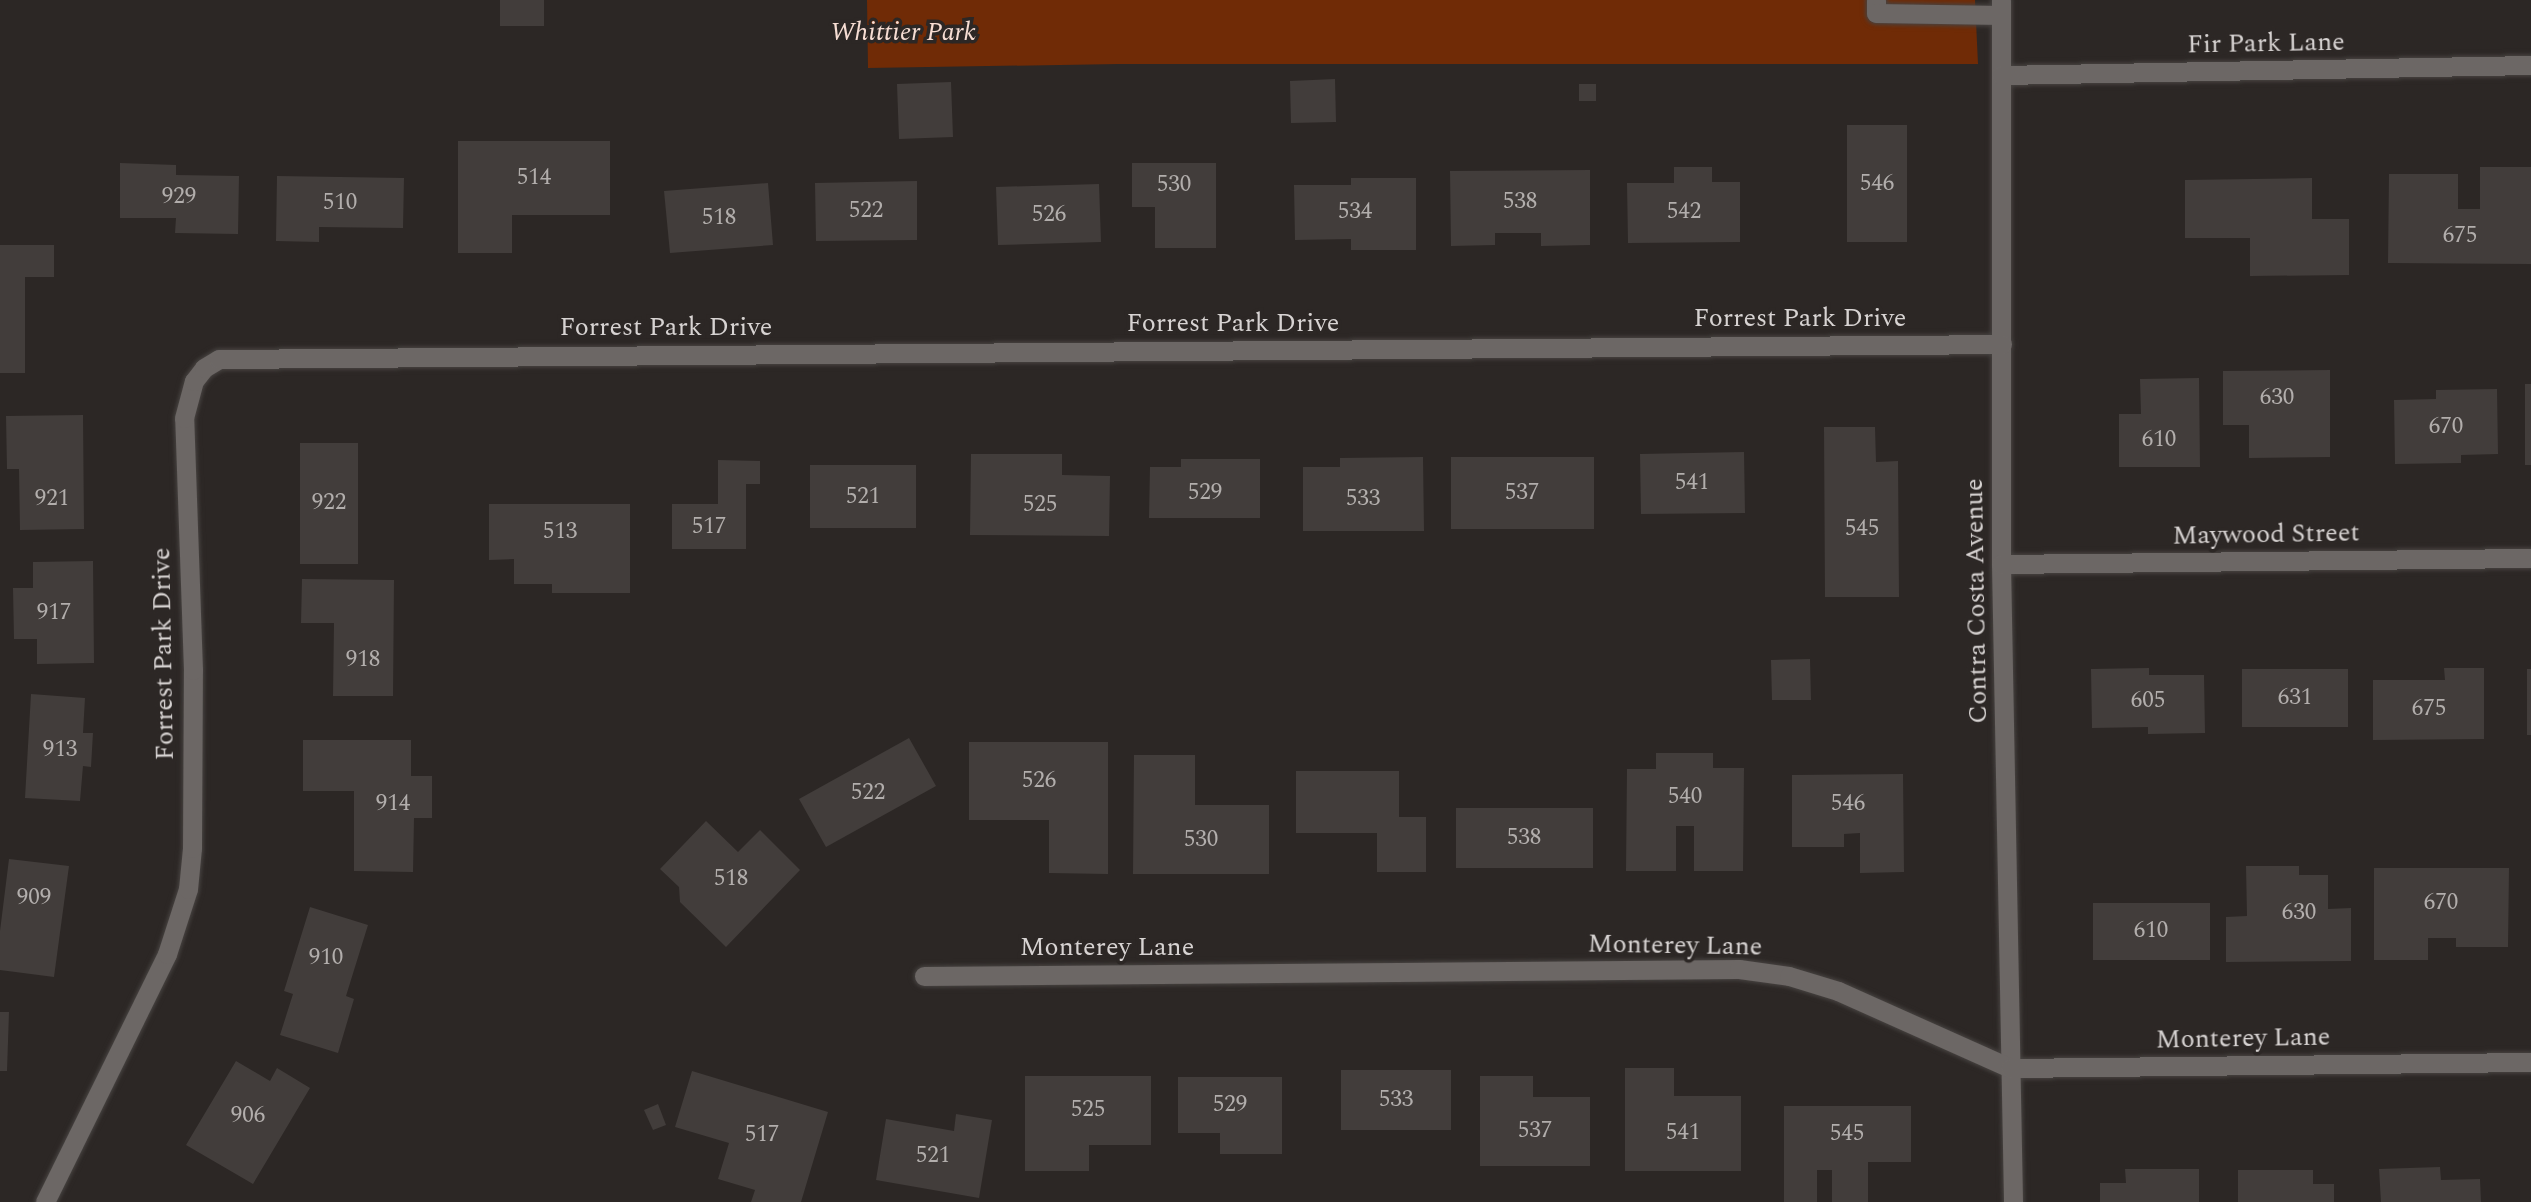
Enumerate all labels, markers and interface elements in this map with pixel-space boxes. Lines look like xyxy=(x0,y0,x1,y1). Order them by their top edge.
park label: Whittier Park xyxy=(830,17,976,49)
street label: Fir Park Lane xyxy=(2187,27,2345,61)
house number: 514 xyxy=(517,164,551,192)
house number: 546 xyxy=(1860,170,1894,198)
house number: 530 xyxy=(1157,171,1191,199)
house number: 929 xyxy=(162,183,196,211)
house number: 538 xyxy=(1503,188,1537,216)
house number: 510 xyxy=(323,189,357,217)
house number: 522 xyxy=(849,197,883,225)
house number: 534 xyxy=(1338,198,1372,226)
house number: 542 xyxy=(1667,198,1701,226)
house number: 526 xyxy=(1032,201,1066,229)
house number: 518 xyxy=(702,204,736,232)
house number: 675 xyxy=(2443,222,2477,250)
street label: Forrest Park Drive xyxy=(1694,303,1906,335)
street label: Forrest Park Drive xyxy=(1127,308,1339,340)
street label: Forrest Park Drive xyxy=(560,312,772,344)
house number: 630 xyxy=(2260,384,2294,412)
house number: 670 xyxy=(2429,413,2463,441)
house number: 610 xyxy=(2142,426,2176,454)
house number: 541 xyxy=(1675,469,1709,497)
street label: Contra Costa Avenue xyxy=(1959,478,1995,724)
house number: 529 xyxy=(1188,479,1222,507)
house number: 537 xyxy=(1505,479,1539,507)
house number: 521 xyxy=(846,483,880,511)
house number: 921 xyxy=(35,485,69,513)
house number: 533 xyxy=(1346,485,1380,513)
house number: 922 xyxy=(312,489,346,517)
house number: 525 xyxy=(1023,491,1057,519)
house number: 517 xyxy=(692,513,726,541)
house number: 545 xyxy=(1845,515,1879,543)
house number: 513 xyxy=(543,518,577,546)
street label: Maywood Street xyxy=(2172,518,2360,552)
street label: Forrest Park Drive xyxy=(147,547,181,761)
house number: 917 xyxy=(37,599,71,627)
house number: 918 xyxy=(346,646,380,674)
house number: 631 xyxy=(2278,684,2312,712)
house number: 605 xyxy=(2131,687,2165,715)
house number: 675 xyxy=(2412,695,2446,723)
house number: 913 xyxy=(43,736,77,764)
house number: 526 xyxy=(1022,767,1056,795)
house number: 522 xyxy=(851,779,885,807)
house number: 540 xyxy=(1668,783,1702,811)
house number: 914 xyxy=(376,790,410,818)
house number: 546 xyxy=(1831,790,1865,818)
house number: 538 xyxy=(1507,824,1541,852)
house number: 530 xyxy=(1184,826,1218,854)
house number: 518 xyxy=(714,865,748,893)
house number: 909 xyxy=(17,884,51,912)
house number: 670 xyxy=(2424,889,2458,917)
house number: 630 xyxy=(2282,899,2316,927)
house number: 610 xyxy=(2134,917,2168,945)
street label: Monterey Lane xyxy=(1587,929,1763,963)
street label: Monterey Lane xyxy=(1020,932,1194,964)
house number: 910 xyxy=(309,944,343,972)
street label: Monterey Lane xyxy=(2155,1022,2331,1056)
house number: 533 xyxy=(1379,1086,1413,1114)
house number: 529 xyxy=(1213,1091,1247,1119)
house number: 525 xyxy=(1071,1096,1105,1124)
house number: 906 xyxy=(231,1102,265,1130)
house number: 537 xyxy=(1518,1117,1552,1145)
house number: 541 xyxy=(1666,1119,1700,1147)
house number: 545 xyxy=(1830,1120,1864,1148)
house number: 517 xyxy=(745,1121,779,1149)
house number: 521 xyxy=(916,1142,950,1170)

